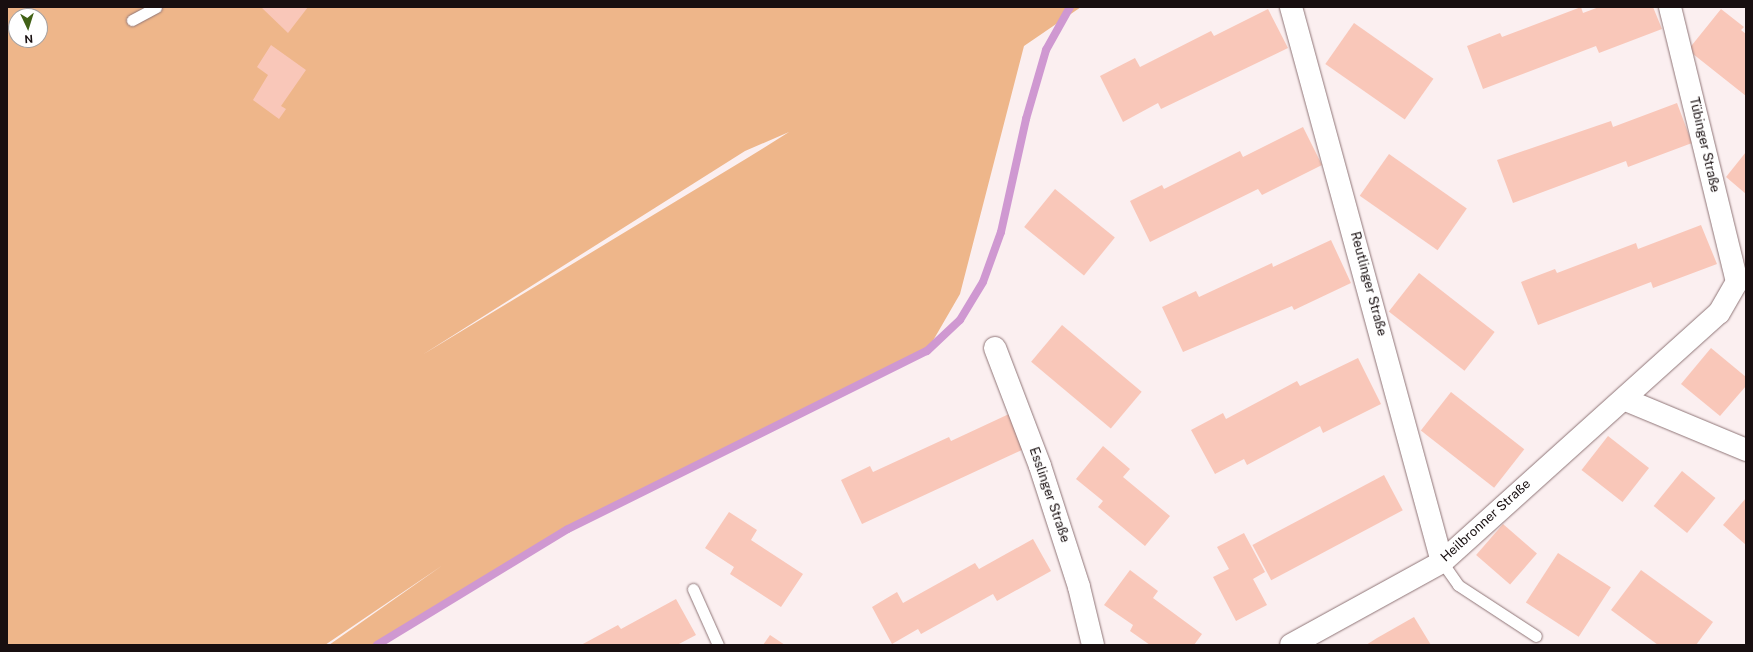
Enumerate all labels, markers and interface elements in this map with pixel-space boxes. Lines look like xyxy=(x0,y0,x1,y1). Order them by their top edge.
north arrow xyxy=(8,8,48,48)
text: N xyxy=(24,33,33,45)
street label: Tübinger Straße xyxy=(1685,96,1723,194)
street label: Reutlinger Straße xyxy=(1347,230,1389,338)
street label: Esslinger Straße xyxy=(1025,445,1073,545)
street label: Heilbronner Straße xyxy=(1438,477,1534,565)

